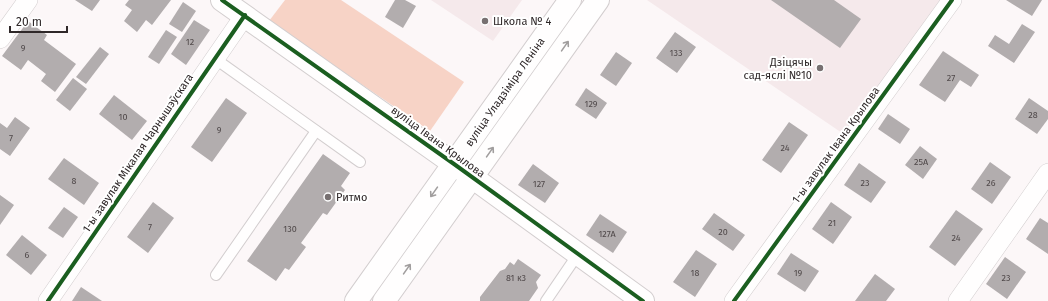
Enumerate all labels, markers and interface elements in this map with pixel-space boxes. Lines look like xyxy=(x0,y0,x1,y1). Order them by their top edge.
scale bar xyxy=(10,8,67,34)
text: 20 m xyxy=(16,15,42,29)
place label: Школа № 4 xyxy=(493,15,552,28)
marker: Школа № 4 xyxy=(480,16,490,26)
street label: вуліца Уладзіміра Леніна xyxy=(462,35,548,149)
house number: 12 xyxy=(186,37,194,47)
one-way arrow xyxy=(561,40,569,51)
house number: 9 xyxy=(21,43,26,53)
house number: 133 xyxy=(670,48,682,58)
place label: Дзіцячы сад-яслі №10 xyxy=(744,56,812,82)
marker: Дзіцячы сад-яслі №10 xyxy=(815,63,825,73)
street label: 1-ы завулак Мікалая Чарнышэўскага xyxy=(80,71,196,235)
house number: 27 xyxy=(947,73,955,83)
street label: 1-ы завулак Івана Крылова xyxy=(789,84,883,206)
house number: 129 xyxy=(585,99,598,109)
street label: вуліца Івана Крылова xyxy=(389,104,487,180)
house number: 28 xyxy=(1028,110,1038,120)
house number: 10 xyxy=(119,112,127,122)
house number: 9 xyxy=(217,125,222,135)
house number: 7 xyxy=(9,133,13,143)
house number: 24 xyxy=(780,143,790,153)
one-way arrow xyxy=(486,146,494,157)
house number: 25А xyxy=(914,157,929,167)
house number: 8 xyxy=(72,176,77,186)
house number: 23 xyxy=(861,178,869,188)
house number: 26 xyxy=(986,178,996,188)
house number: 127 xyxy=(533,179,545,189)
one-way arrow xyxy=(430,186,438,197)
place label: Ритмо xyxy=(336,191,367,204)
marker: Ритмо xyxy=(323,192,333,202)
house number: 21 xyxy=(828,218,836,228)
house number: 7 xyxy=(148,222,152,232)
house number: 130 xyxy=(283,224,297,234)
house number: 20 xyxy=(718,227,728,237)
house number: 127А xyxy=(598,229,616,239)
house number: 24 xyxy=(951,233,961,243)
house number: 6 xyxy=(25,250,30,260)
one-way arrow xyxy=(403,264,411,275)
house number: 18 xyxy=(691,268,699,278)
house number: 19 xyxy=(794,268,803,278)
house number: 81 к3 xyxy=(506,273,526,283)
house number: 23 xyxy=(1002,273,1010,283)

